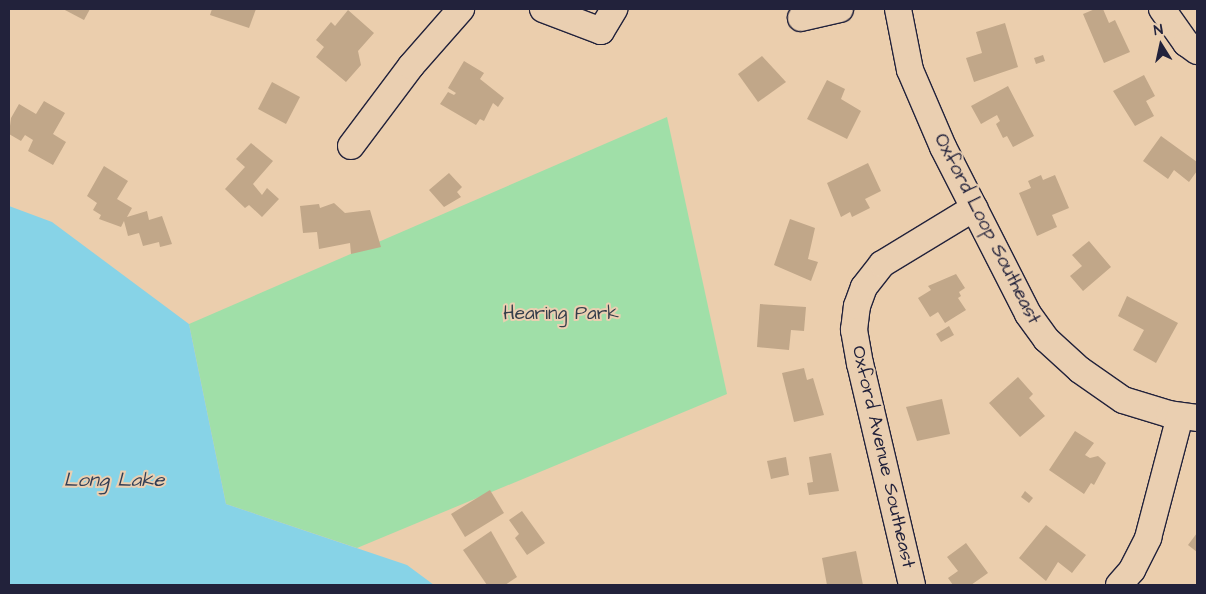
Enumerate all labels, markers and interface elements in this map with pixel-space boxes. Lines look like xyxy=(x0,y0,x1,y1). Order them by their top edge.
north arrow xyxy=(1136,20,1186,70)
text: N xyxy=(1152,20,1164,41)
street label: Oxford Loop Southeast xyxy=(929,130,1045,328)
park label: Hearing Park xyxy=(503,303,619,325)
street label: Oxford Avenue Southeast xyxy=(846,344,920,570)
water label: Long Lake xyxy=(64,468,164,492)

